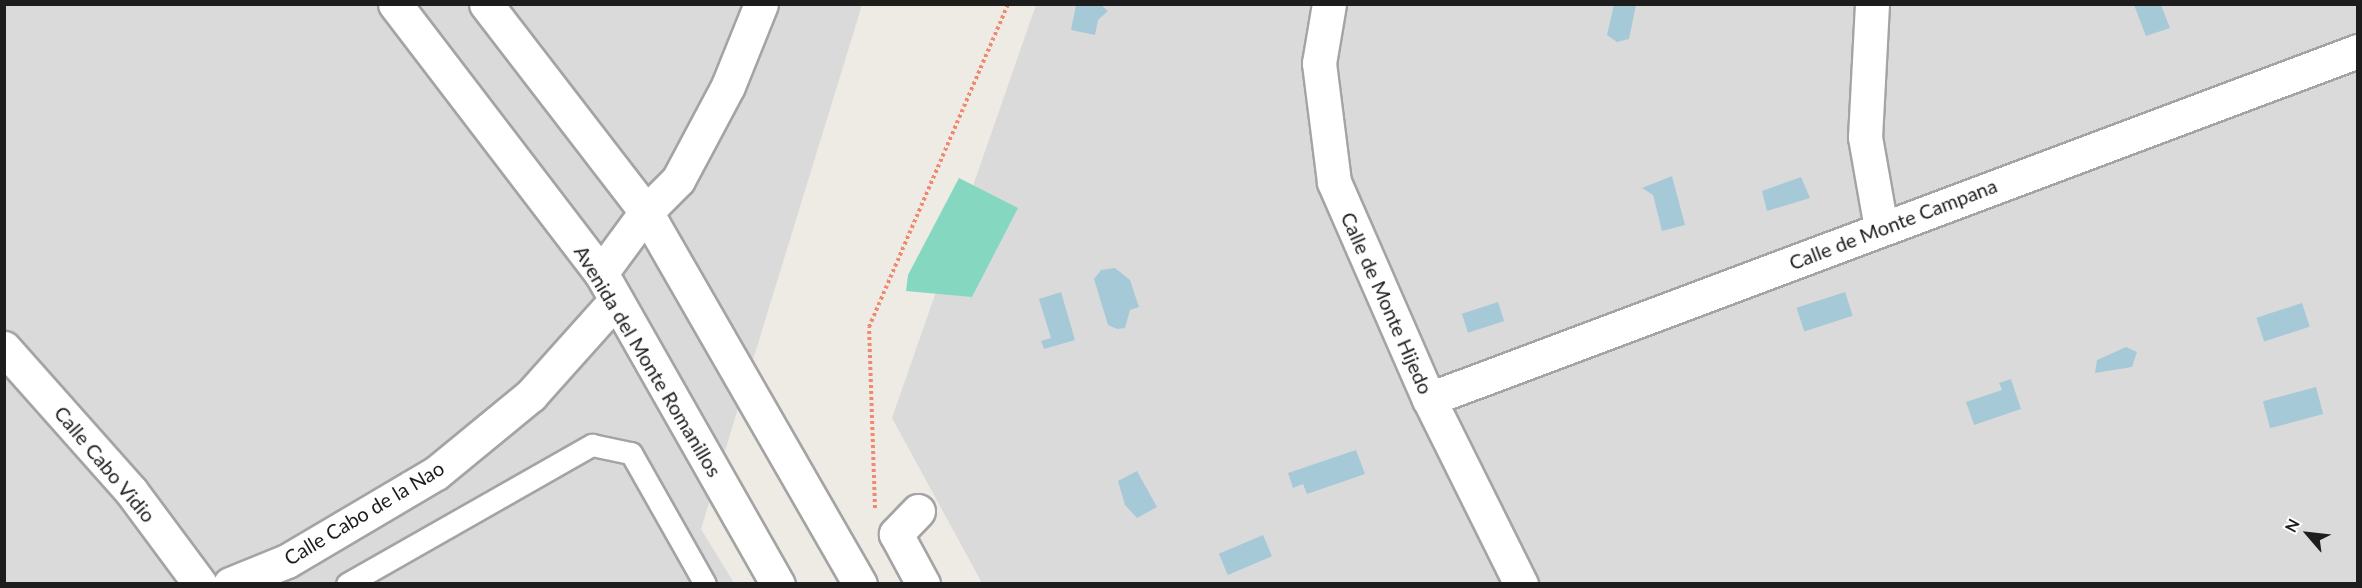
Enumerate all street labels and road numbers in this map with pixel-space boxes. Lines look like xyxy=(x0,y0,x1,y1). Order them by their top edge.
street label: Calle de Monte Campana xyxy=(1786,173,2000,275)
street label: Calle de Monte Hijedo xyxy=(1336,208,1438,398)
street label: Avenida del Monte Romanillos xyxy=(569,241,727,481)
street label: Calle Cabo Vidio xyxy=(49,401,161,527)
street label: Calle Cabo de la Nao xyxy=(280,456,448,570)

